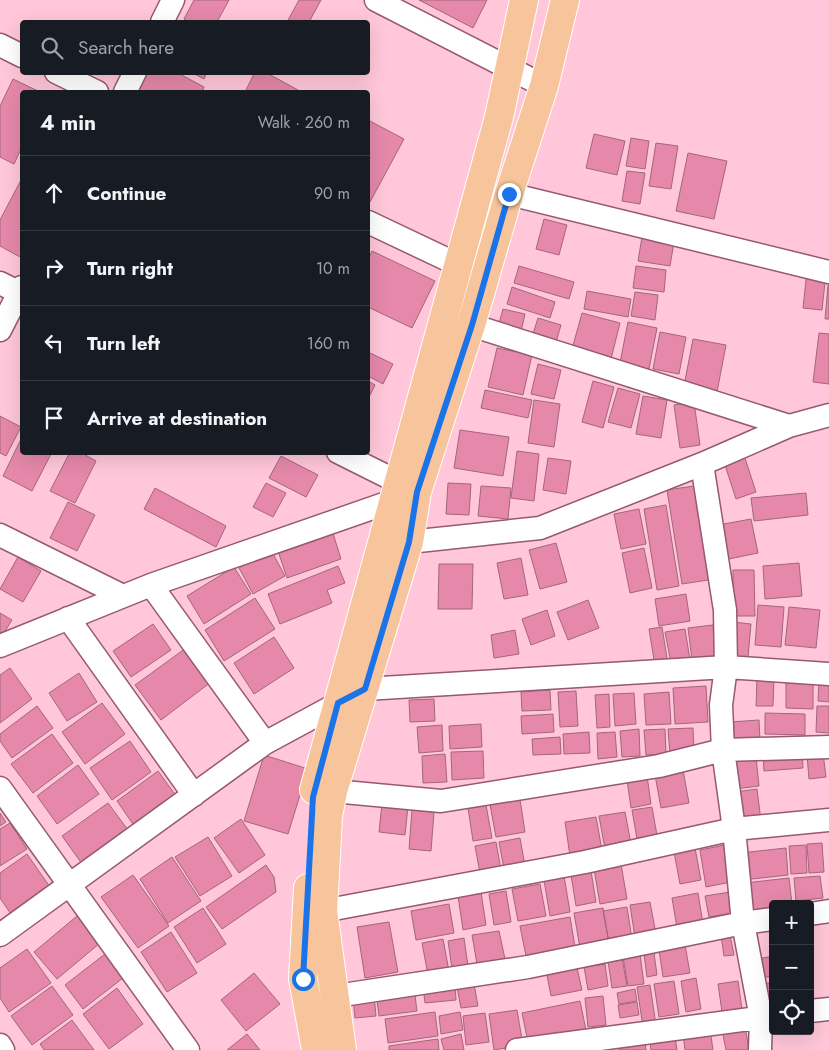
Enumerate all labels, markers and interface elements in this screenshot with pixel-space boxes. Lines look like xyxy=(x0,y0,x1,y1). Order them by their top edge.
search box xyxy=(20,20,370,75)
icon: search xyxy=(38,34,66,62)
text: Search here xyxy=(78,34,174,61)
text: 4 min xyxy=(40,108,96,138)
text: Walk · 260 m xyxy=(258,111,350,134)
icon: ahead xyxy=(40,179,68,207)
text: Continue xyxy=(87,180,166,207)
text: 90 m xyxy=(314,182,350,205)
route end xyxy=(498,183,521,206)
icon: right xyxy=(40,254,68,282)
text: Turn right xyxy=(87,255,173,282)
text: 10 m xyxy=(316,257,350,280)
icon: left xyxy=(40,329,68,357)
text: Turn left xyxy=(87,330,160,357)
text: 160 m xyxy=(307,332,350,355)
icon: arrive xyxy=(40,404,68,432)
text: Arrive at destination xyxy=(87,405,267,432)
map controls xyxy=(769,900,814,1035)
button: + xyxy=(769,900,814,945)
button: − xyxy=(769,945,814,990)
route start xyxy=(292,968,315,991)
button: locate xyxy=(769,990,814,1035)

